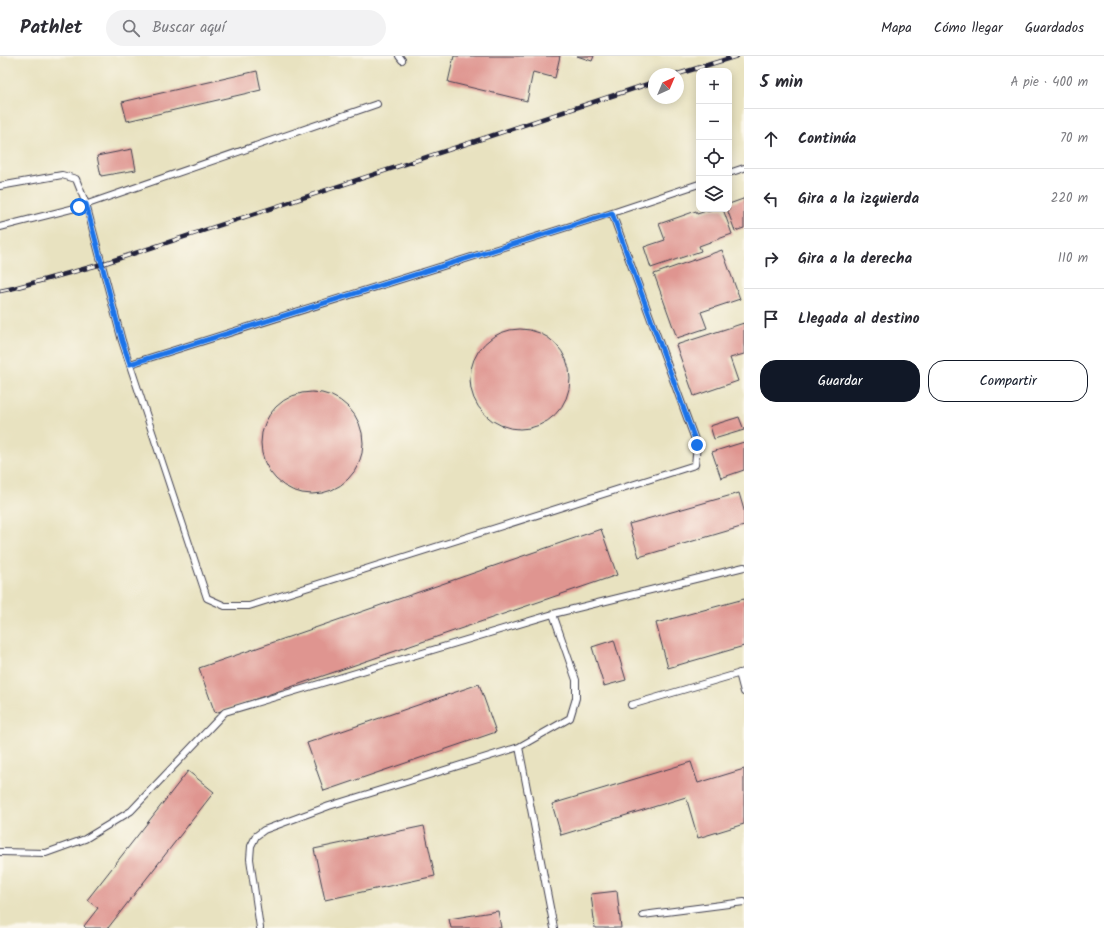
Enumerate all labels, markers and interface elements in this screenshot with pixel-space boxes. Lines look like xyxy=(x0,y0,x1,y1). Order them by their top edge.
search box xyxy=(106,10,386,46)
text: Pathlet xyxy=(20,13,82,43)
text: Buscar aquí xyxy=(152,16,225,40)
icon: search xyxy=(120,17,142,39)
text: Mapa xyxy=(881,17,912,39)
text: Cómo llegar xyxy=(934,17,1003,39)
text: Guardados xyxy=(1025,17,1084,39)
north arrow xyxy=(648,68,684,104)
map controls xyxy=(696,68,732,212)
button: + xyxy=(696,68,732,104)
text: 5 min xyxy=(760,69,803,96)
text: A pie · 400 m xyxy=(1010,72,1088,93)
button: − xyxy=(696,104,732,140)
text: Continúa xyxy=(798,127,856,151)
icon: ahead xyxy=(760,128,782,150)
text: 70 m xyxy=(1060,128,1088,149)
button: locate xyxy=(696,140,732,176)
button: layers xyxy=(696,176,732,212)
text: Gira a la izquierda xyxy=(798,187,919,211)
icon: left xyxy=(760,188,782,210)
text: 220 m xyxy=(1051,188,1088,209)
route start xyxy=(70,198,88,216)
text: Gira a la derecha xyxy=(798,247,912,271)
icon: right xyxy=(760,248,782,270)
text: 110 m xyxy=(1058,248,1088,269)
text: Llegada al destino xyxy=(798,307,920,331)
icon: arrive xyxy=(760,308,782,330)
button: Guardar xyxy=(760,360,920,402)
button: Compartir xyxy=(928,360,1088,402)
route end xyxy=(688,436,706,454)

